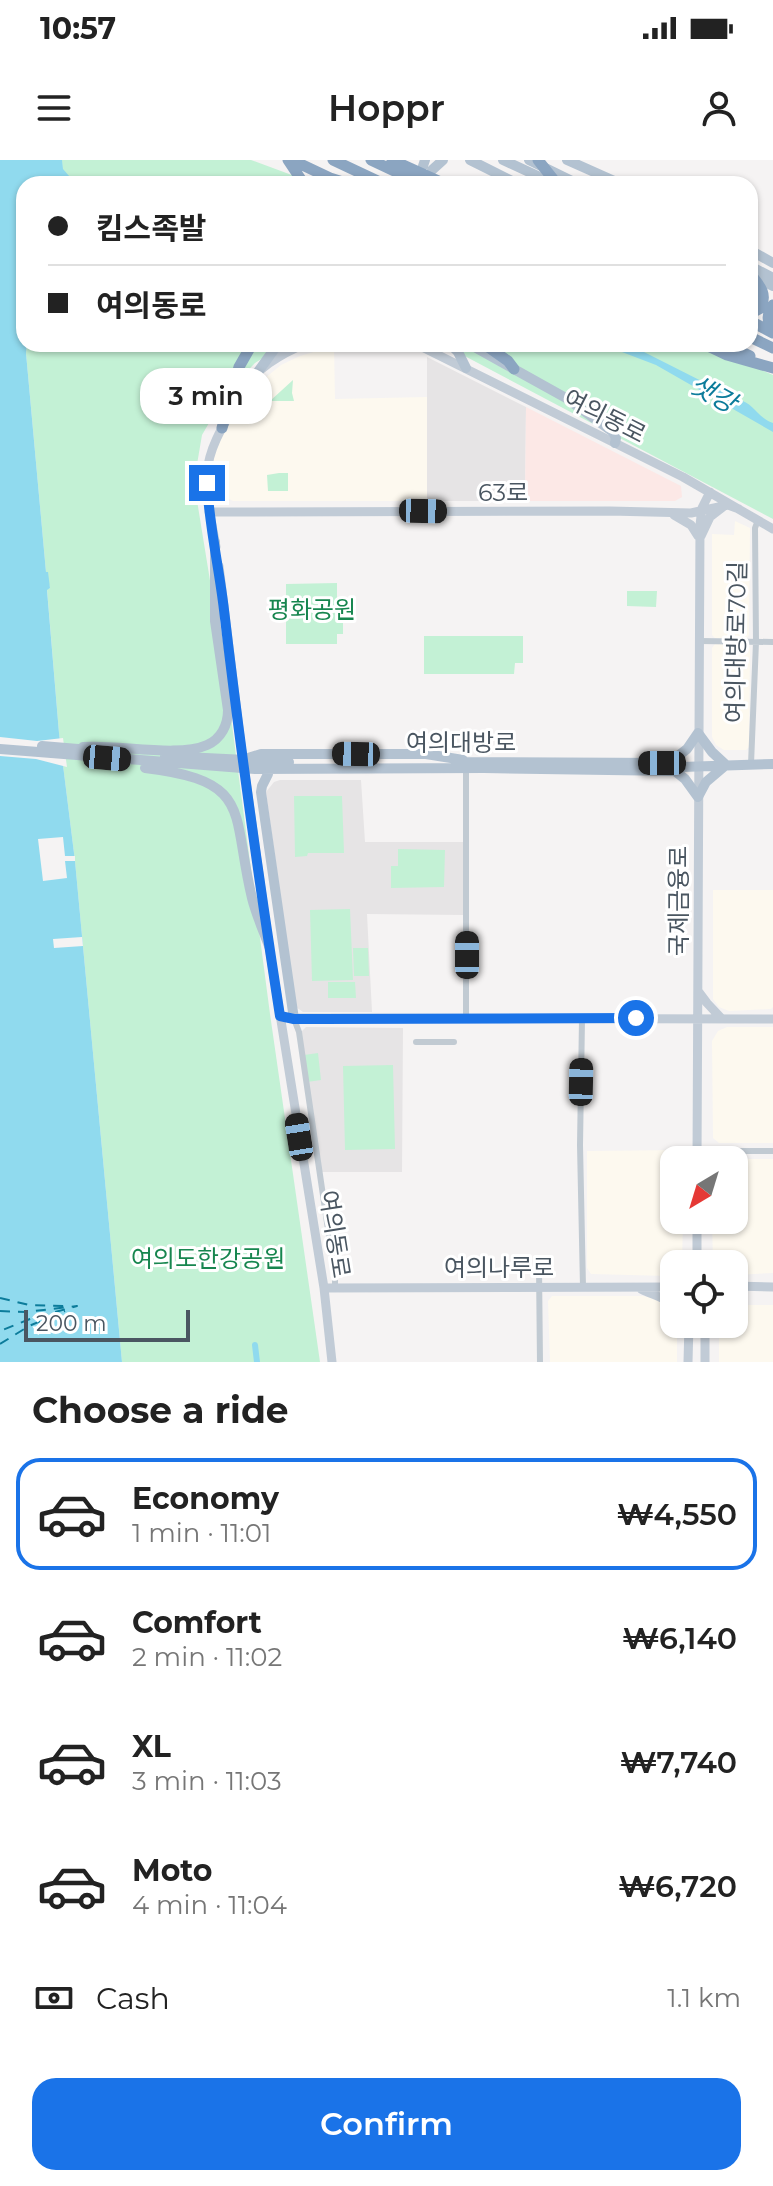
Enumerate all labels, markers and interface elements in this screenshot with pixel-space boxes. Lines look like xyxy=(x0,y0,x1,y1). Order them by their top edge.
text: 10:57 xyxy=(40,10,116,47)
icon: menu xyxy=(32,86,76,130)
text: Hoppr xyxy=(328,86,445,130)
icon: person xyxy=(697,86,741,130)
text: 킴스족발 xyxy=(96,210,206,247)
text: 여의동로 xyxy=(96,287,206,324)
callout: 3 min xyxy=(141,367,273,423)
water label: 샛강 xyxy=(684,368,744,421)
text: 3 min xyxy=(168,380,244,412)
street label: 여의동로 xyxy=(559,383,651,449)
route end xyxy=(189,465,225,501)
street label: 63로 xyxy=(478,478,528,507)
car xyxy=(399,499,447,523)
street label: 여의대방로70길 xyxy=(720,561,752,723)
park label: 평화공원 xyxy=(268,595,356,624)
street label: 여의대방로 xyxy=(406,728,516,757)
car xyxy=(332,742,380,766)
car xyxy=(82,744,132,772)
car xyxy=(638,751,686,775)
street label: 국제금융로 xyxy=(664,846,693,956)
car xyxy=(455,931,479,979)
route start xyxy=(618,1000,654,1036)
car xyxy=(569,1058,593,1106)
car xyxy=(283,1111,315,1163)
north arrow xyxy=(660,1146,748,1234)
map controls xyxy=(660,1146,748,1338)
street label: 여의동로 xyxy=(314,1188,356,1280)
park label: 여의도한강공원 xyxy=(131,1244,285,1273)
button: locate xyxy=(660,1250,748,1338)
street label: 여의나루로 xyxy=(444,1253,554,1282)
scale bar xyxy=(24,1306,190,1342)
text: 200 m xyxy=(36,1310,107,1337)
text: Choose a ride xyxy=(32,1388,289,1432)
icon: car xyxy=(36,1478,108,1550)
text: Economy xyxy=(132,1480,279,1517)
text: ₩4,550 xyxy=(617,1496,737,1533)
text: 1 min · 11:01 xyxy=(132,1517,271,1549)
icon: car xyxy=(36,1602,108,1674)
text: Comfort xyxy=(132,1604,262,1641)
text: ₩6,140 xyxy=(622,1620,737,1657)
text: 2 min · 11:02 xyxy=(132,1641,282,1673)
icon: car xyxy=(36,1726,108,1798)
text: XL xyxy=(132,1728,171,1765)
text: ₩7,740 xyxy=(620,1744,737,1781)
text: 3 min · 11:03 xyxy=(132,1765,282,1797)
icon: car xyxy=(36,1850,108,1922)
text: Moto xyxy=(132,1852,213,1889)
text: ₩6,720 xyxy=(619,1868,737,1905)
text: 4 min · 11:04 xyxy=(132,1889,287,1921)
icon: cash xyxy=(32,1976,76,2020)
text: Cash xyxy=(96,1980,170,2017)
text: 1.1 km xyxy=(667,1982,741,2014)
button: Confirm xyxy=(32,2078,741,2170)

